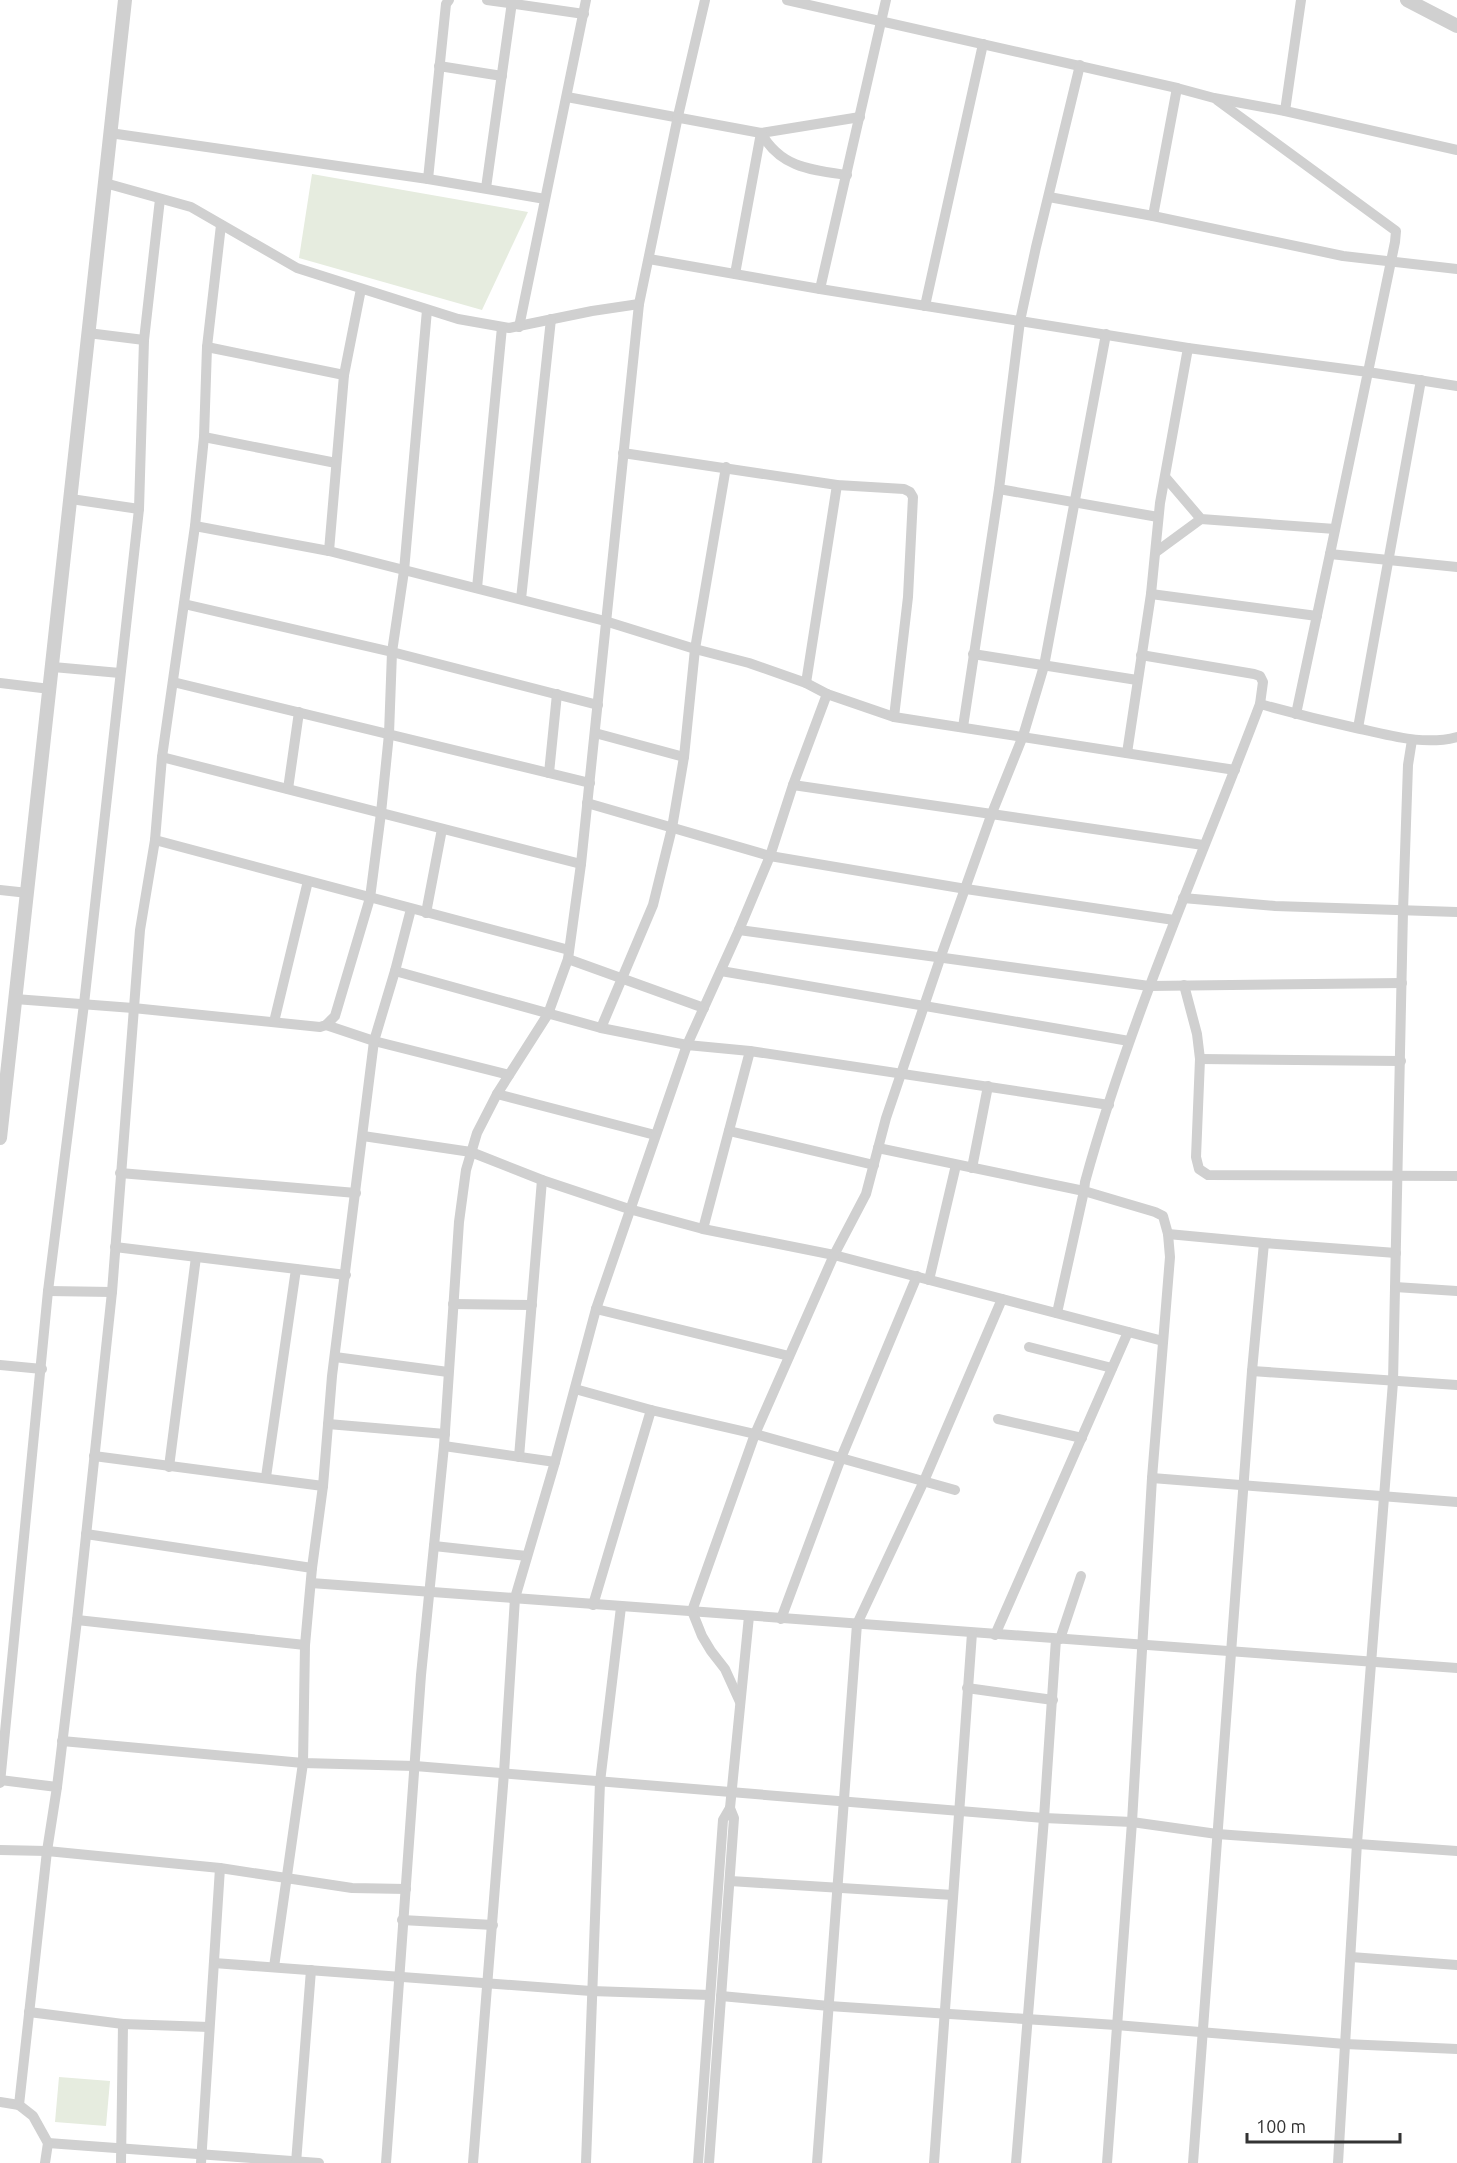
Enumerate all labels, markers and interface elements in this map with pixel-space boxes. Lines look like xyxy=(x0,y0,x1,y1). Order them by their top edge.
scale bar xyxy=(1247,2106,1400,2144)
text: 100 m xyxy=(1256,2116,1306,2136)

